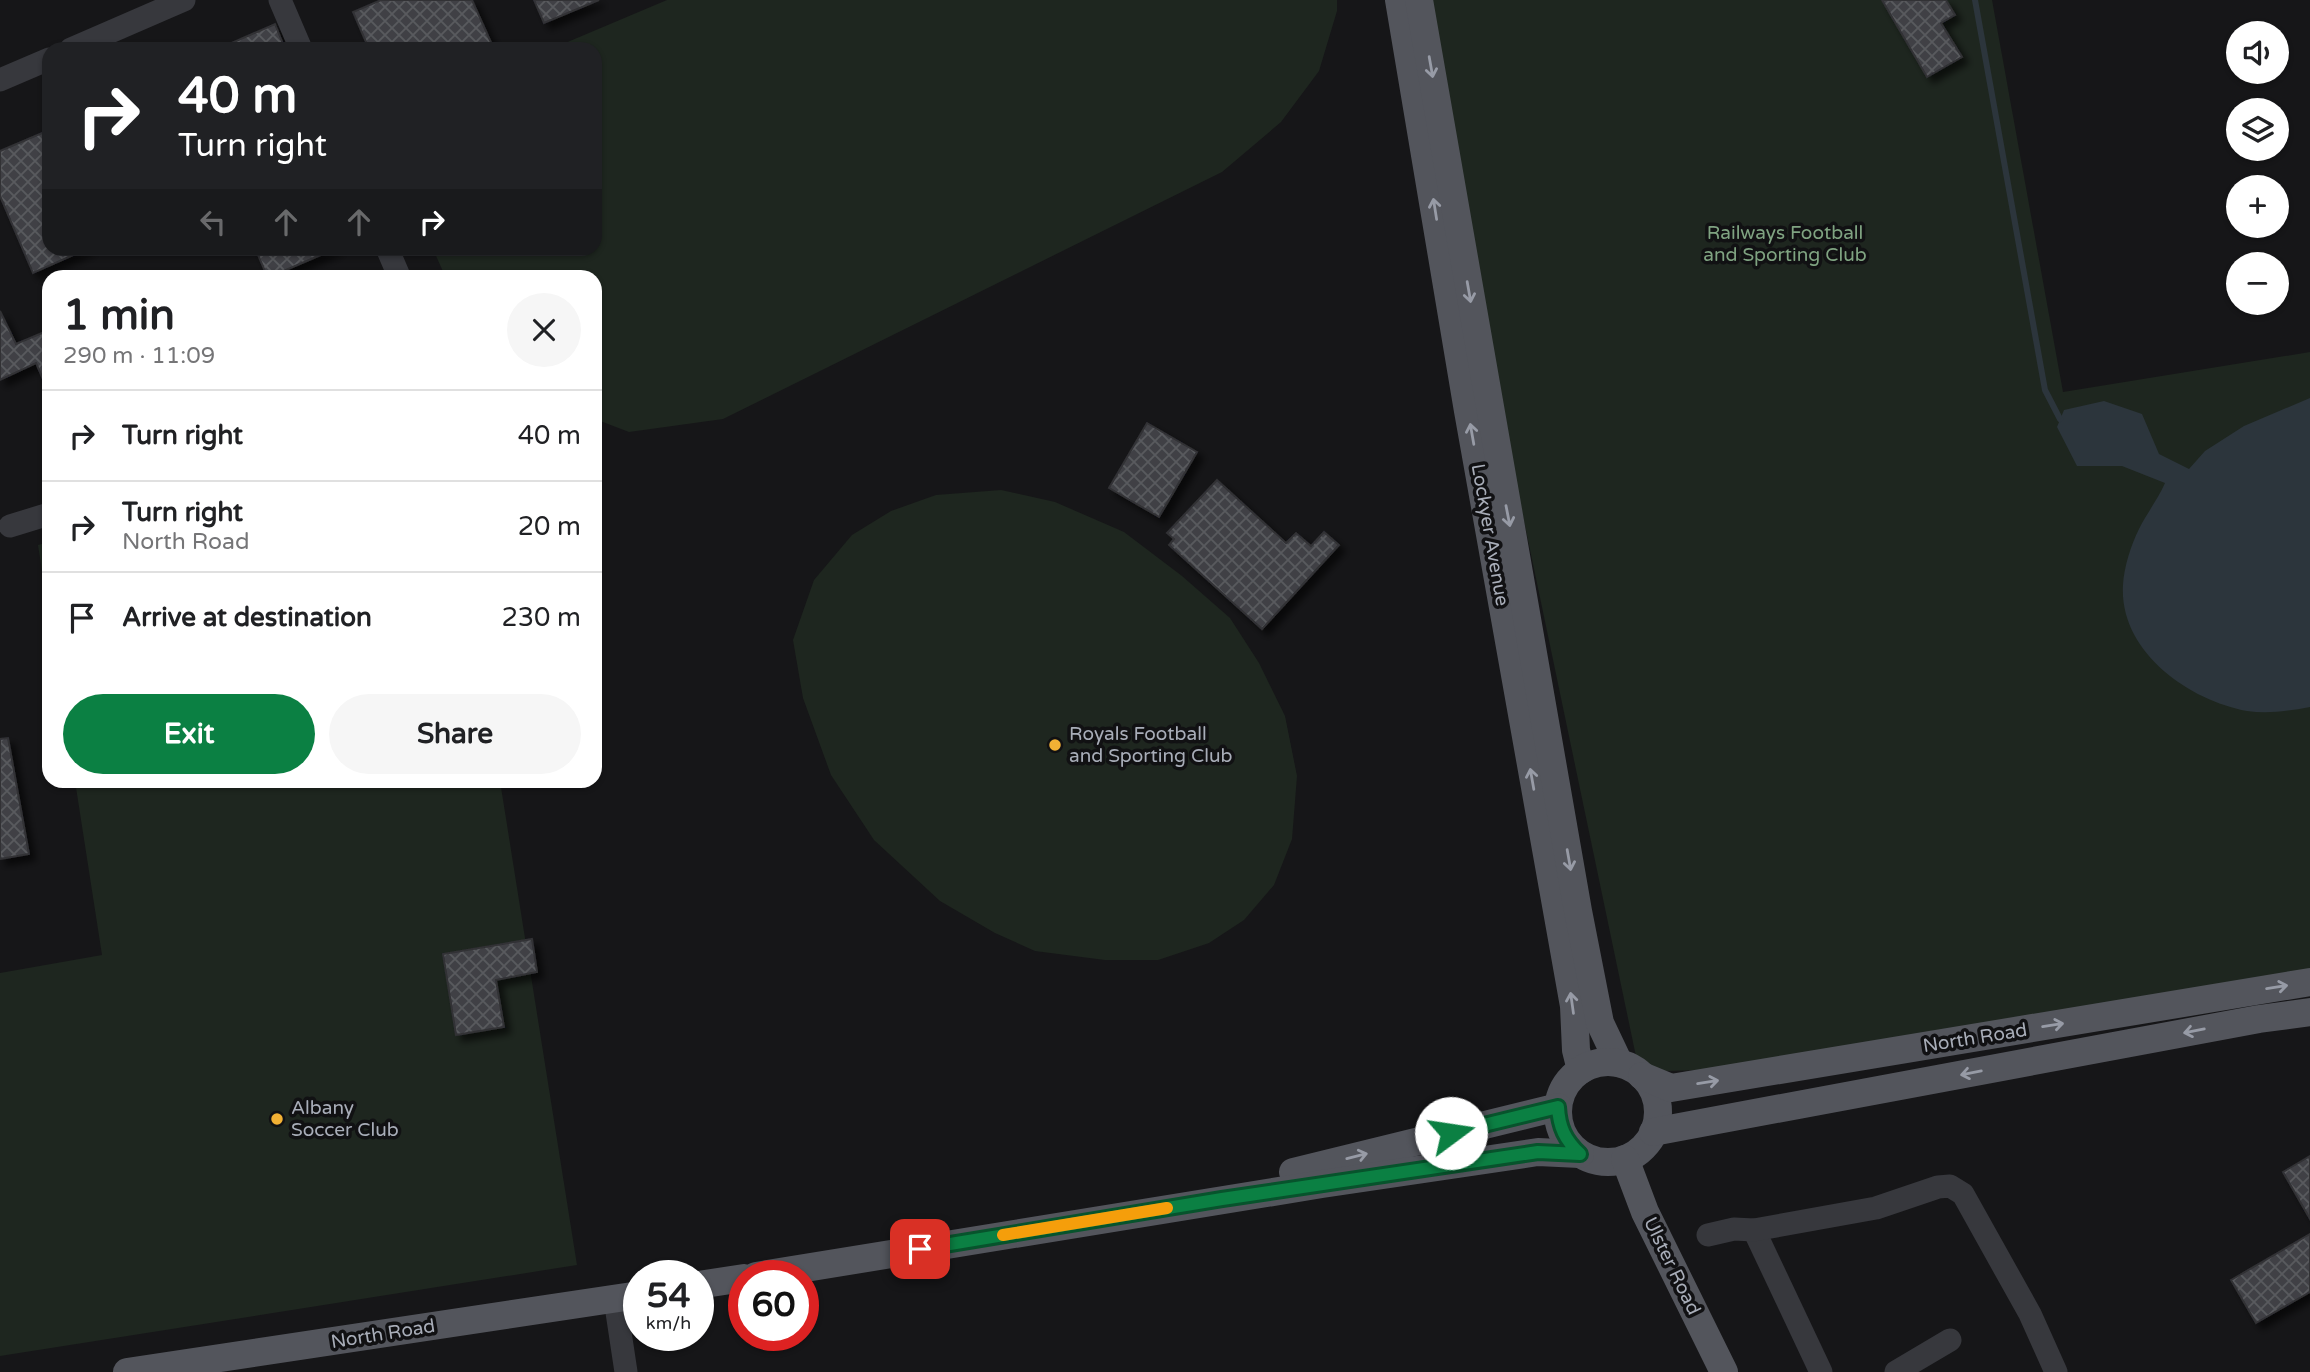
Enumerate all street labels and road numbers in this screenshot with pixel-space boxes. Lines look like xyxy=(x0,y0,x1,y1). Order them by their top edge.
street label: Lockyer Avenue xyxy=(1467,462,1513,608)
street label: North Road xyxy=(1921,1019,2029,1057)
street label: Ulster Road xyxy=(1639,1214,1705,1318)
street label: North Road xyxy=(329,1315,437,1353)

